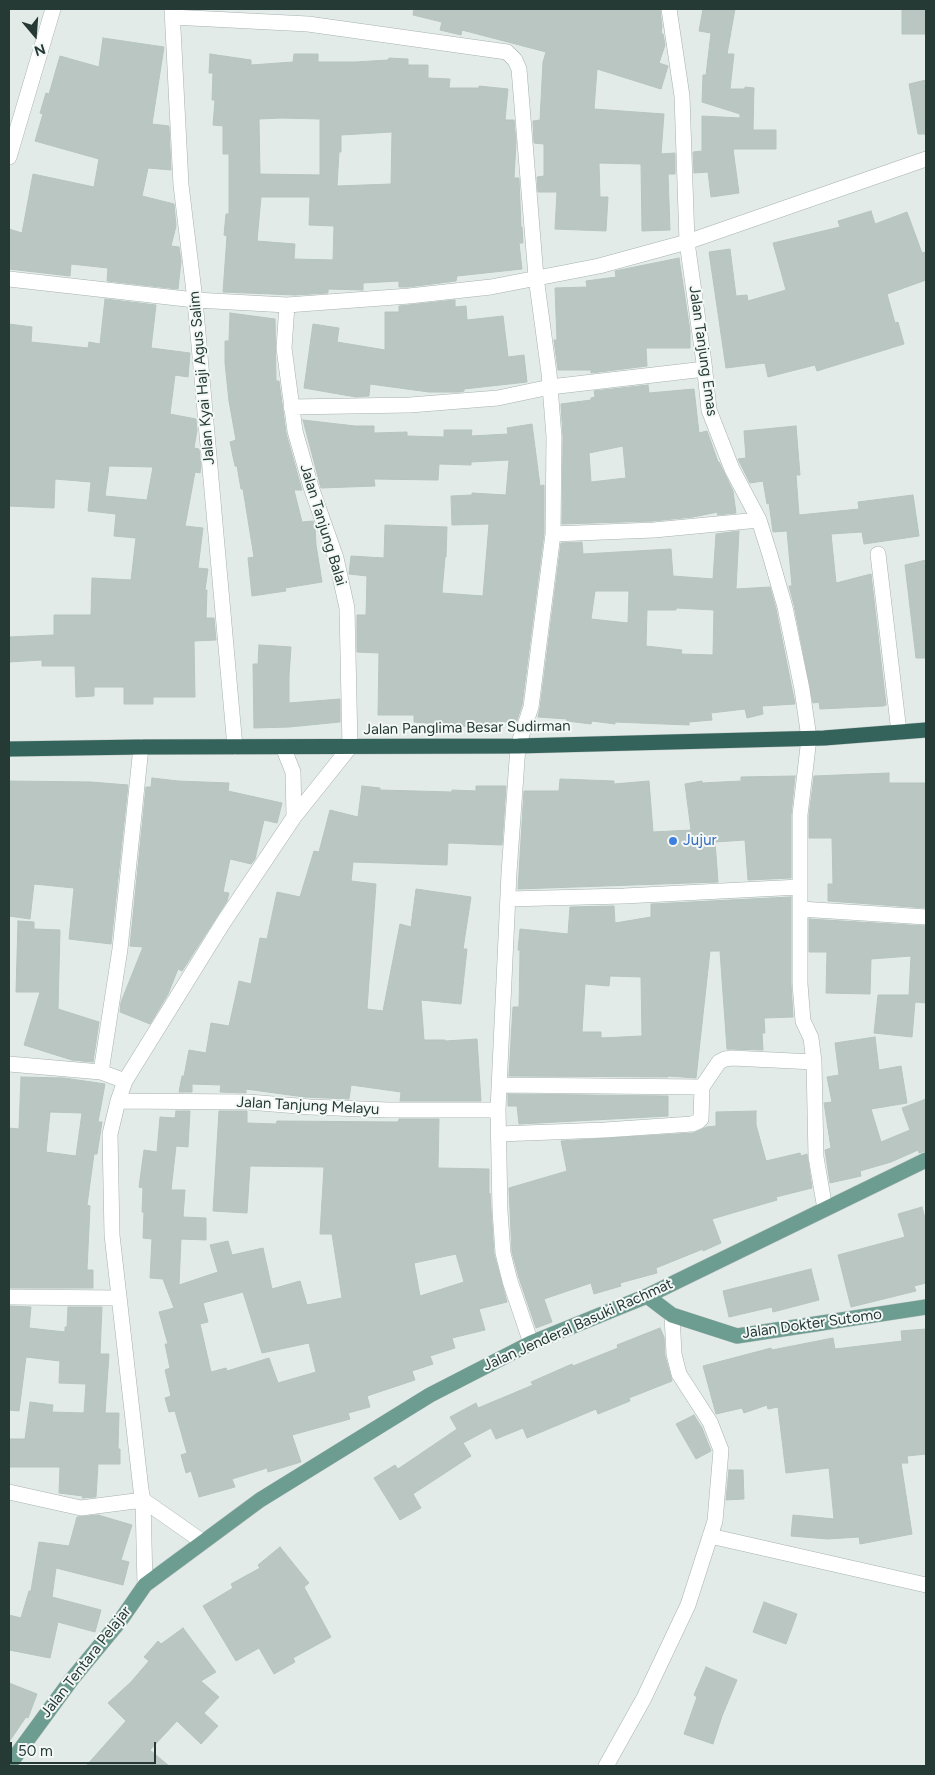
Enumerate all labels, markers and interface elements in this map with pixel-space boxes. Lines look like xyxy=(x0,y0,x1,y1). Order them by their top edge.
north arrow xyxy=(10,10,60,60)
text: N xyxy=(32,40,48,59)
street label: Jalan Tanjung Emas xyxy=(685,285,721,417)
street label: Jalan Kyai Haji Agus Salim xyxy=(185,290,219,466)
street label: Jalan Tanjung Balai xyxy=(296,462,350,588)
street label: Jalan Panglima Besar Sudirman xyxy=(363,717,571,739)
place label: Jujur xyxy=(683,832,717,850)
marker: Jujur xyxy=(667,835,679,847)
street label: Jalan Tanjung Melayu xyxy=(236,1093,380,1119)
street label: Jalan Jenderal Basuki Rachmat xyxy=(480,1275,676,1375)
street label: Jalan Dokter Sutomo xyxy=(741,1305,883,1343)
street label: Jalan Tentara Pelajar xyxy=(37,1603,135,1721)
scale bar xyxy=(12,1732,159,1764)
text: 50 m xyxy=(18,1742,53,1760)

